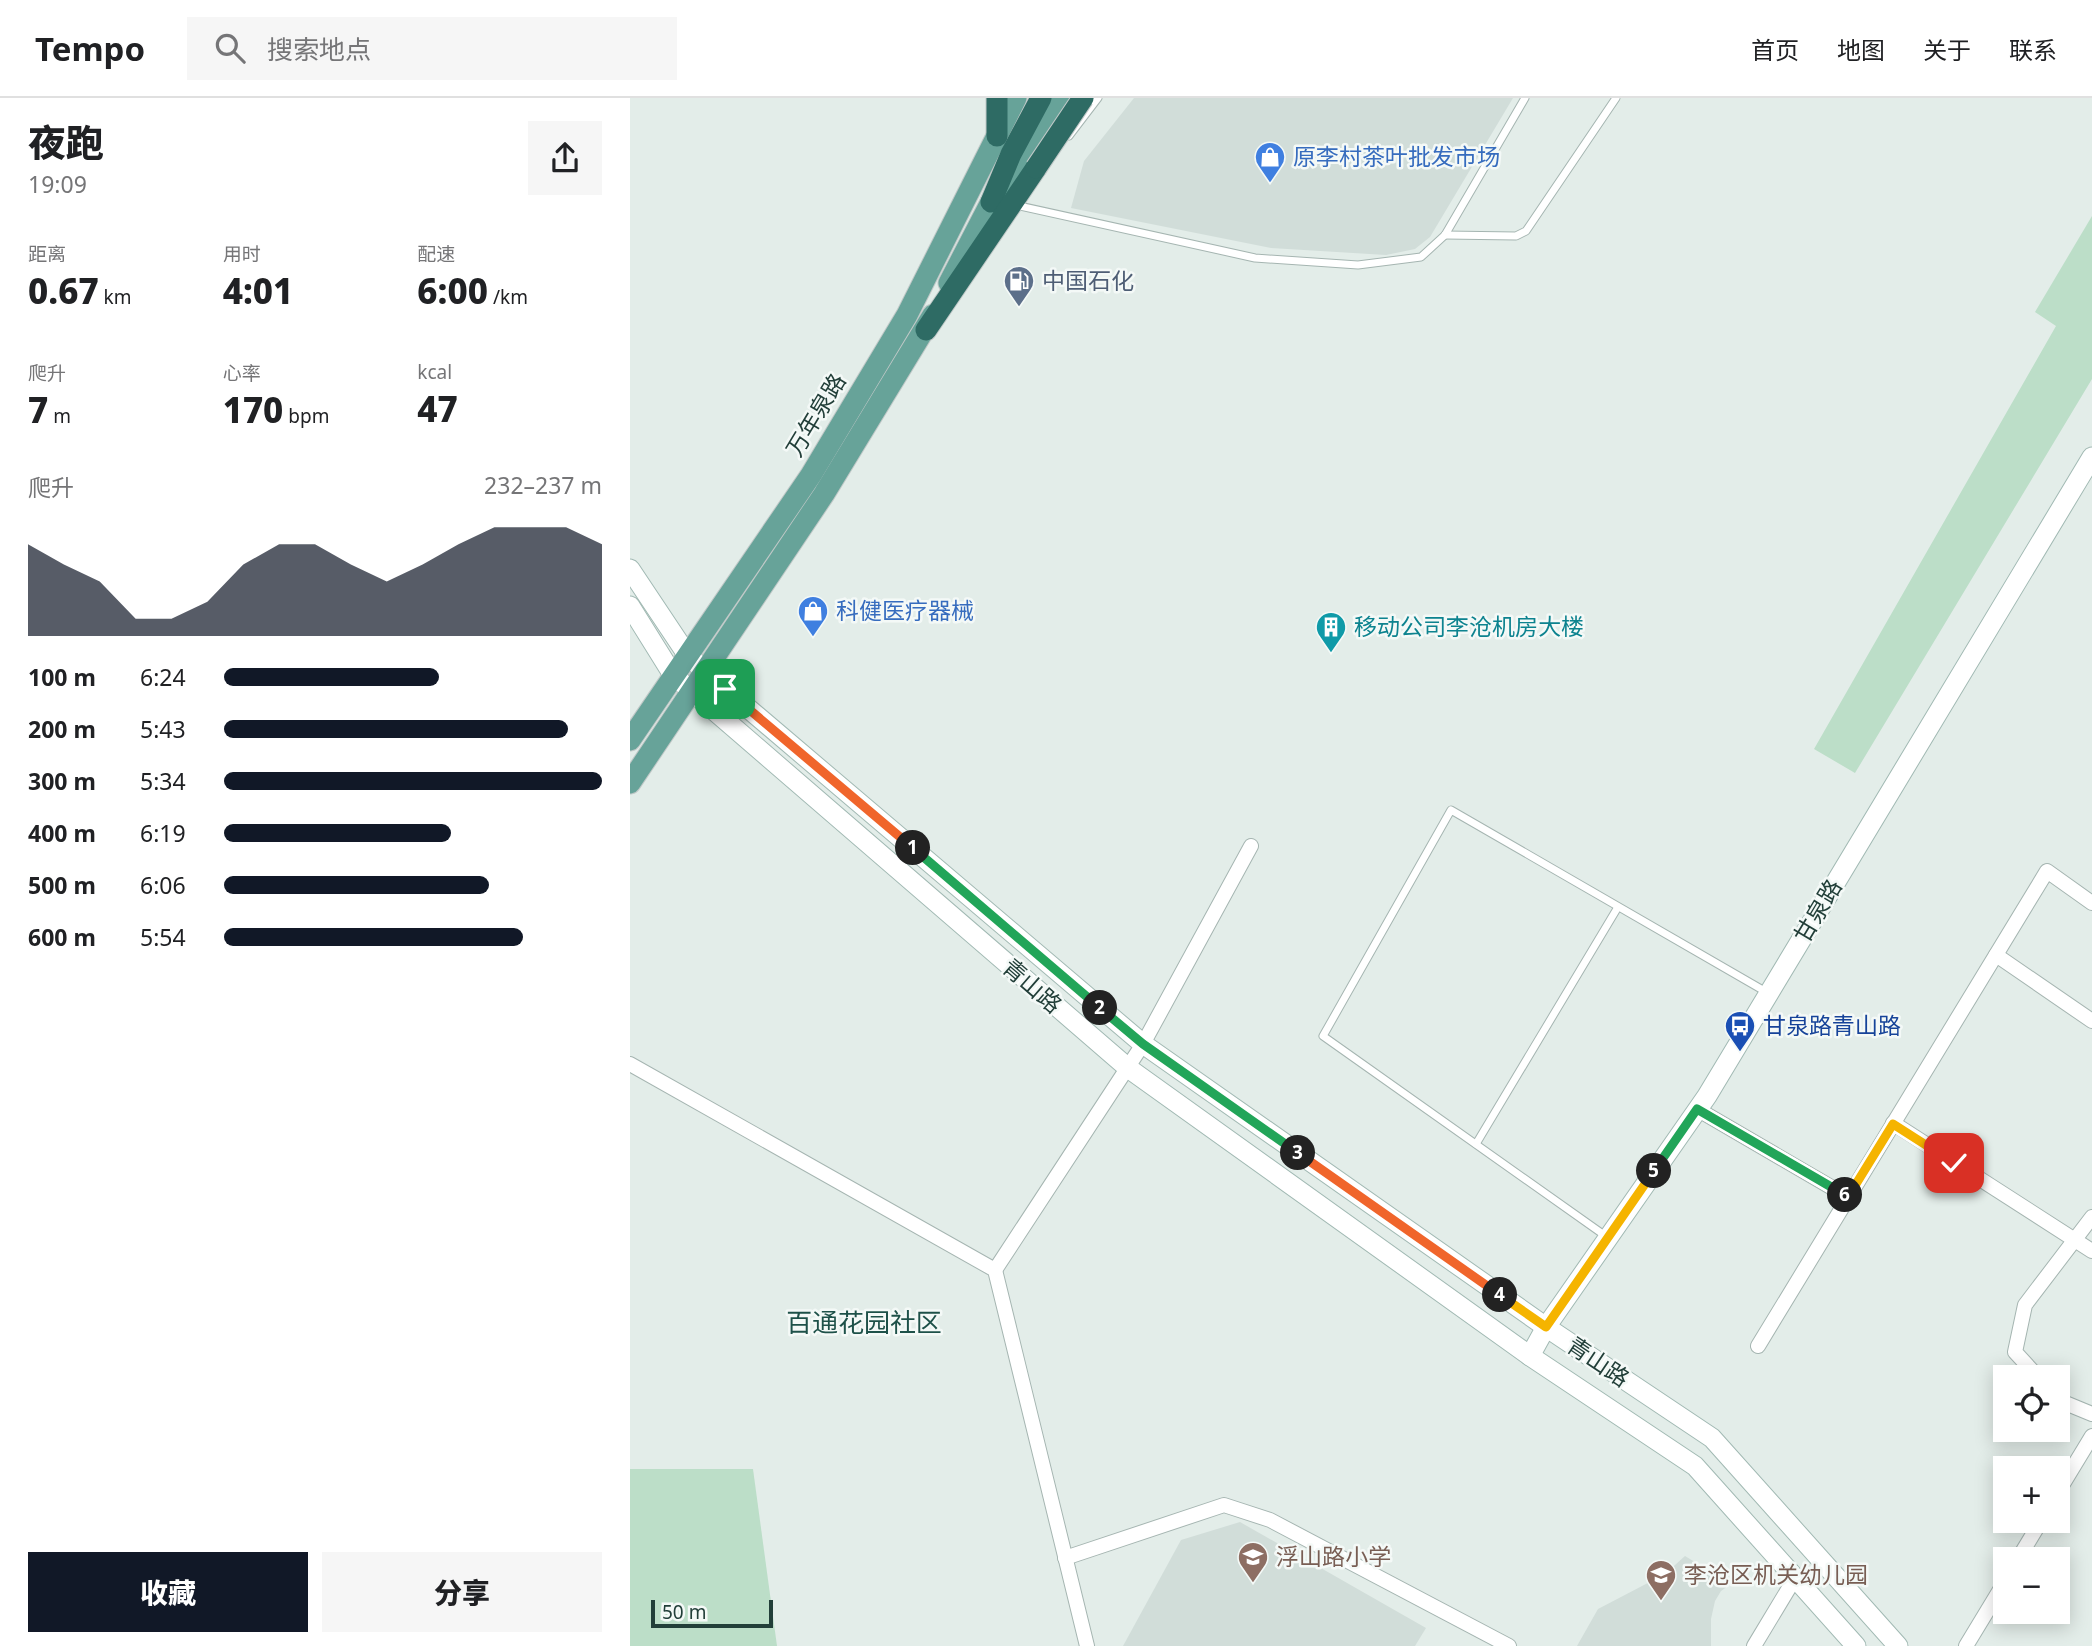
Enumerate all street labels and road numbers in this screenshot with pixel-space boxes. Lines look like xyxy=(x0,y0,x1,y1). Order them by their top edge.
street label: 万年泉路 xyxy=(778,367,853,462)
street label: 甘泉路 xyxy=(1786,873,1849,948)
street label: 青山路 xyxy=(996,951,1069,1020)
street label: 青山路 xyxy=(1561,1329,1636,1394)

